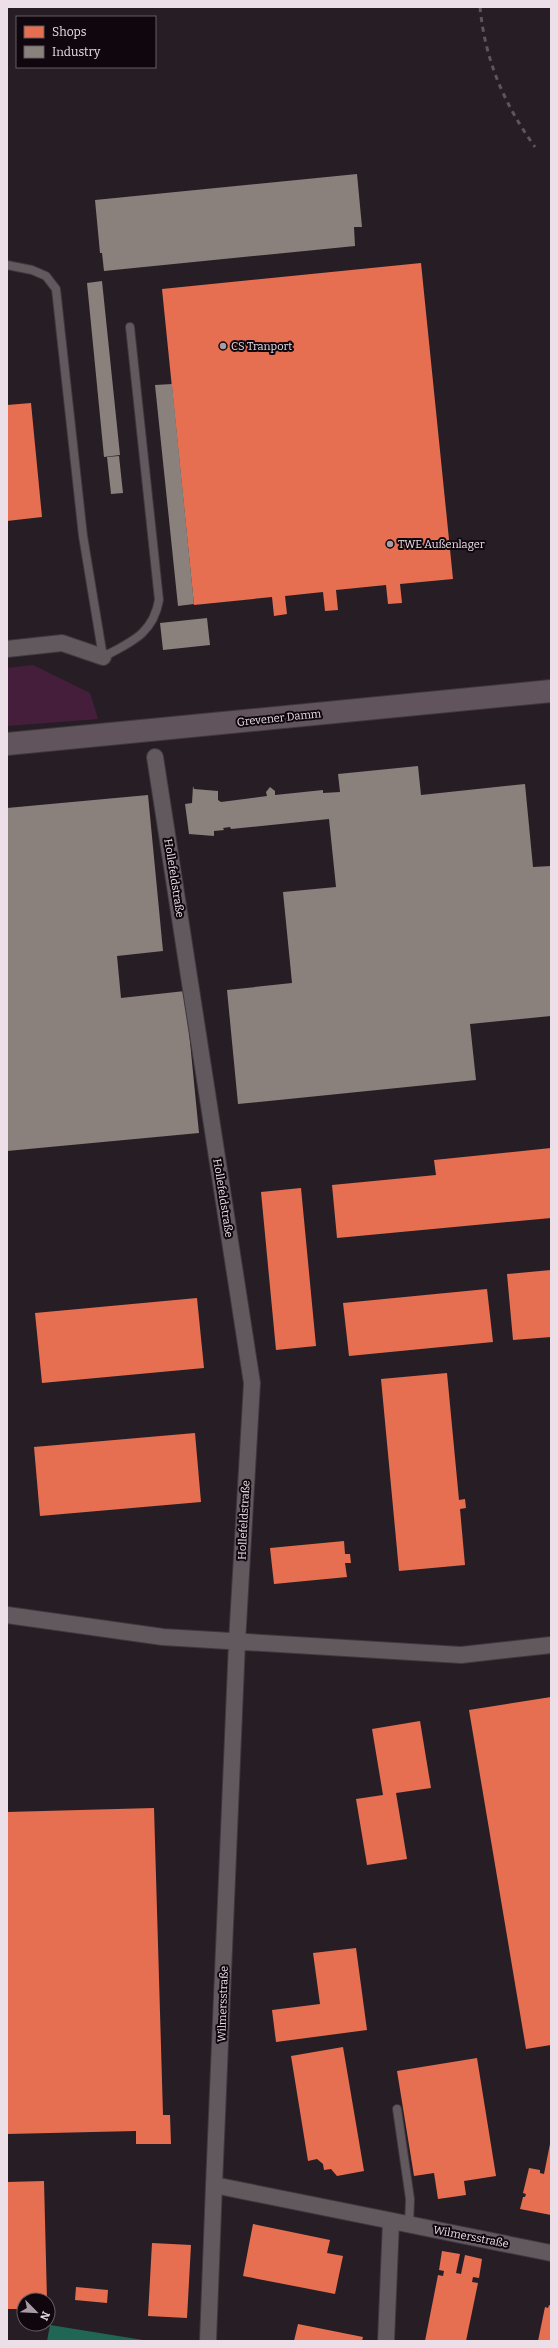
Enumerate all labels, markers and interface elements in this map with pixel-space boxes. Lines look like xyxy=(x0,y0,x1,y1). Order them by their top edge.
legend xyxy=(16,16,156,68)
text: Shops xyxy=(52,25,87,39)
text: Industry xyxy=(52,45,101,59)
place label: CS Tranport xyxy=(231,340,292,353)
marker: CS Tranport xyxy=(218,341,228,351)
place label: TWE Außenlager xyxy=(398,538,485,551)
marker: TWE Außenlager xyxy=(385,539,395,549)
street label: Grevener Damm xyxy=(236,707,322,729)
street label: Hollefeldstraße xyxy=(161,838,187,918)
street label: Hollefeldstraße xyxy=(210,1158,236,1238)
street label: Hollefeldstraße xyxy=(235,1480,253,1560)
street label: Wilmersstraße xyxy=(215,1966,231,2042)
street label: Wilmersstraße xyxy=(432,2223,510,2251)
north arrow xyxy=(16,2292,56,2332)
text: N xyxy=(37,2309,52,2323)

